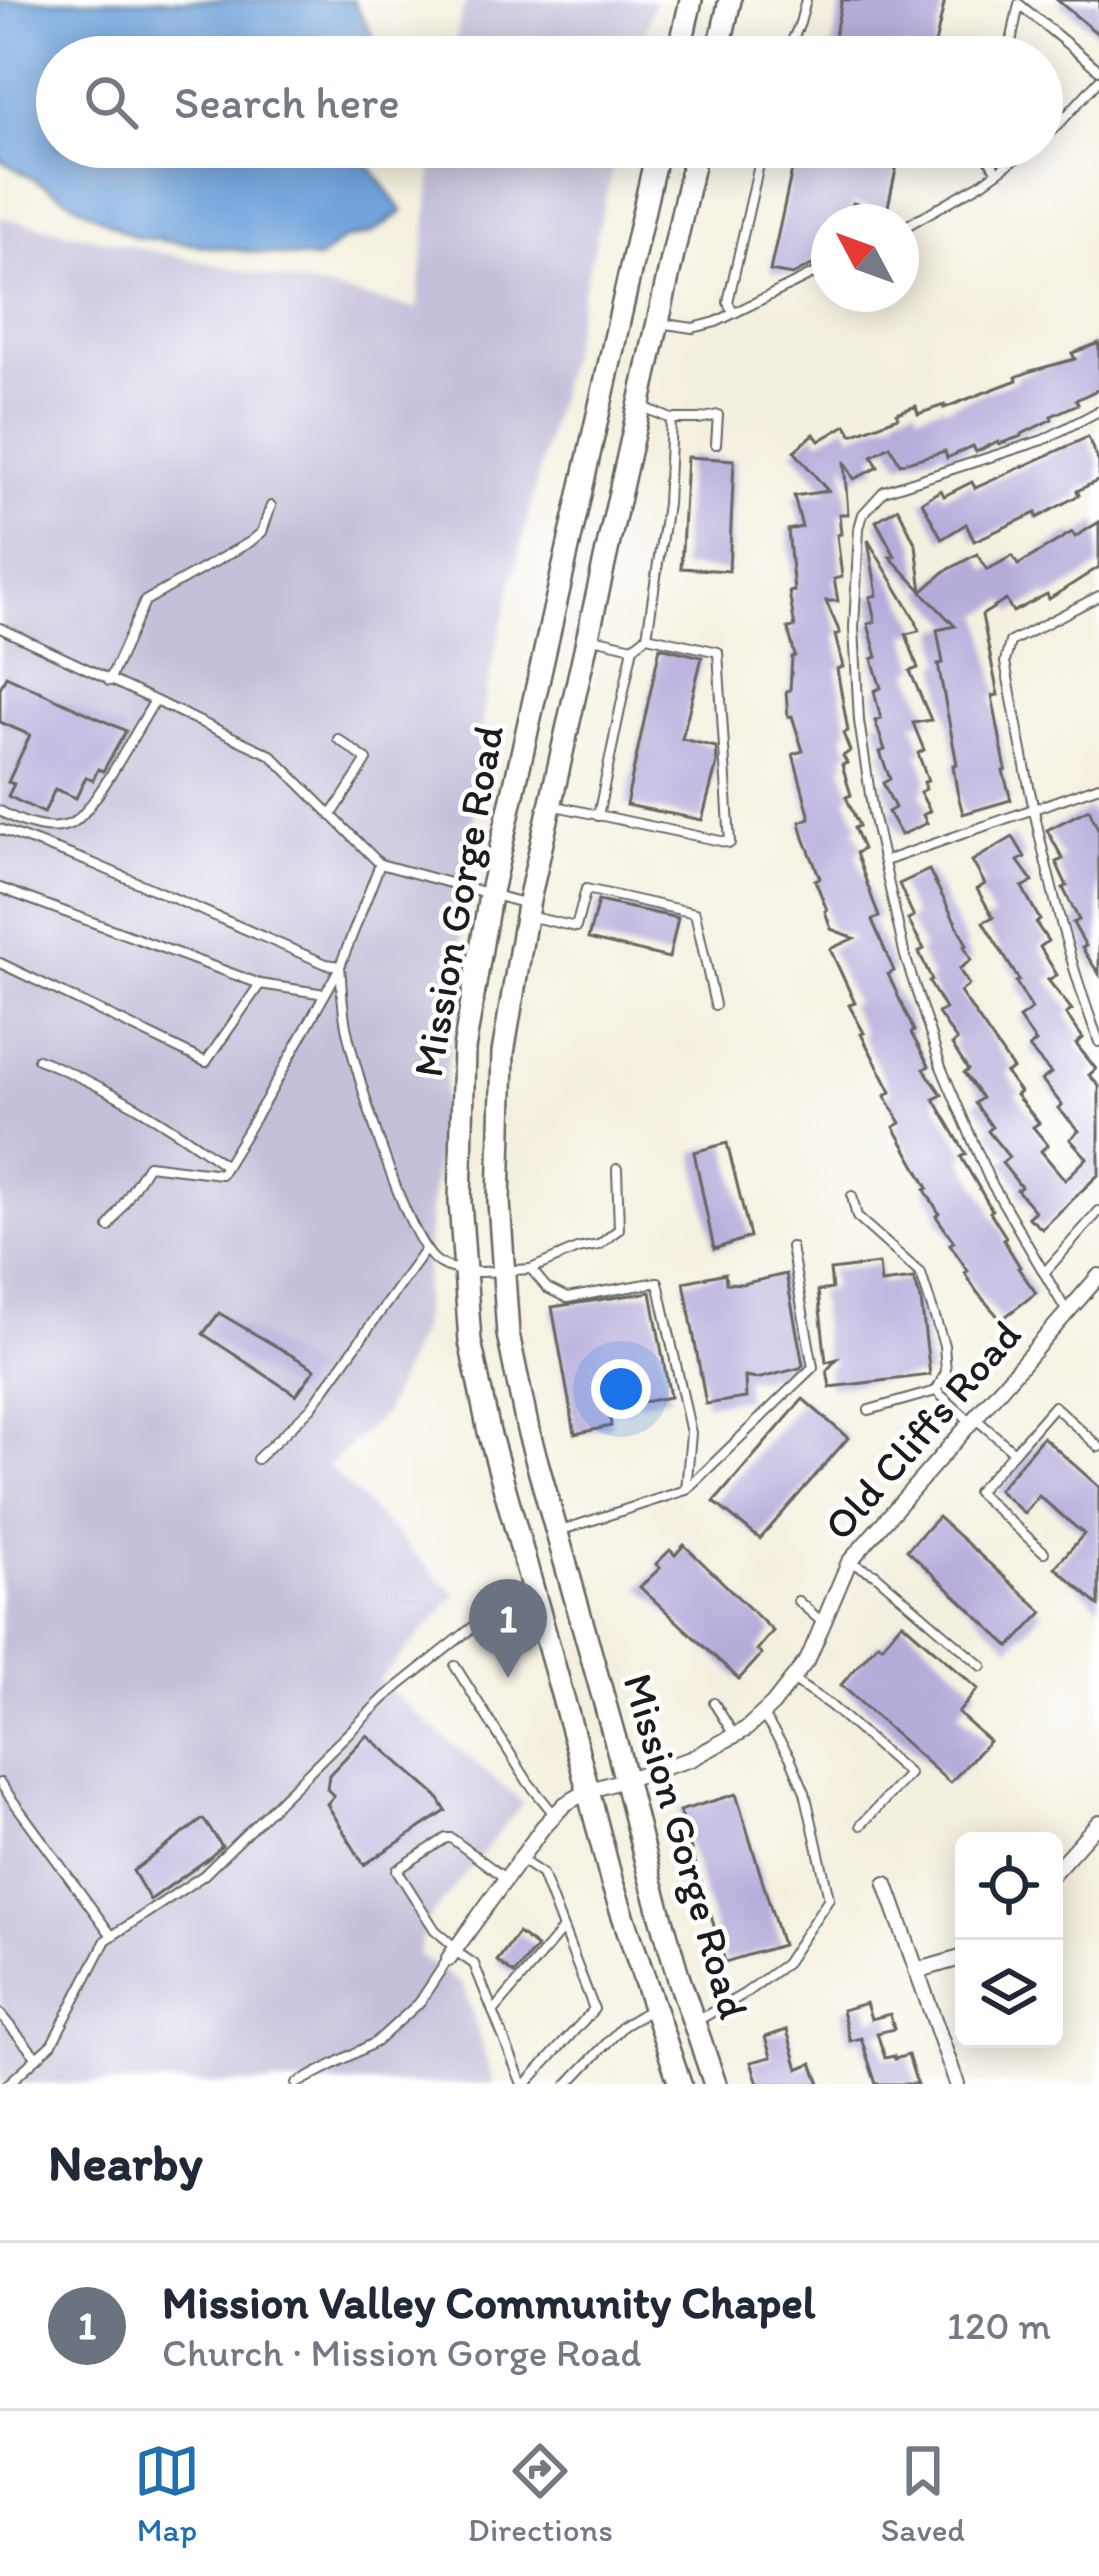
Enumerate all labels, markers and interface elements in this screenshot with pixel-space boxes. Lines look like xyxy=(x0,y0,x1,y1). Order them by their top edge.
search box xyxy=(36,36,1063,168)
icon: search xyxy=(78,69,144,135)
text: Search here xyxy=(174,75,400,129)
north arrow xyxy=(811,204,919,312)
street label: Mission Gorge Road xyxy=(402,721,514,1081)
street label: Old Cliffs Road xyxy=(813,1310,1031,1550)
your location xyxy=(591,1359,651,1419)
pin: 1 xyxy=(469,1579,547,1678)
street label: Mission Gorge Road xyxy=(612,1668,760,2025)
map controls xyxy=(955,1832,1063,2048)
button: locate xyxy=(955,1832,1063,1940)
button: layers xyxy=(955,1940,1063,2048)
text: Nearby xyxy=(48,2132,203,2193)
text: Mission Valley Community Chapel xyxy=(162,2275,816,2329)
text: 1 xyxy=(78,2302,96,2349)
text: 120 m xyxy=(947,2302,1051,2349)
text: Church · Mission Gorge Road xyxy=(162,2329,642,2376)
tab: Map xyxy=(134,2438,200,2549)
tab: Directions xyxy=(468,2438,613,2549)
tab: Saved xyxy=(881,2438,965,2549)

